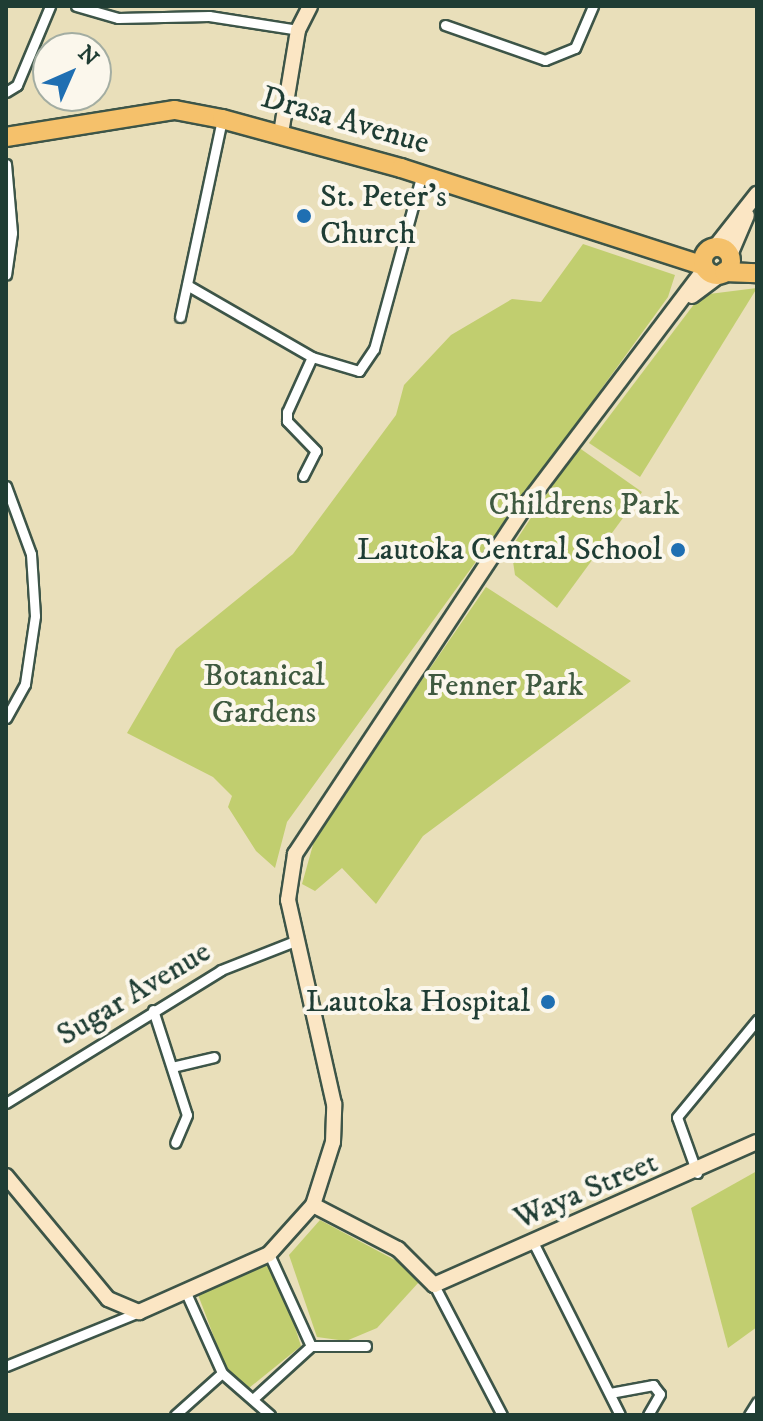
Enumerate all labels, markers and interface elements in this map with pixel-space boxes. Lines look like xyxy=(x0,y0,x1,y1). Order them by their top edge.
north arrow xyxy=(32,32,112,112)
text: N xyxy=(72,40,104,72)
street label: Drasa Avenue xyxy=(257,79,433,163)
place label: St. Peter's Church xyxy=(320,179,447,254)
marker: St. Peter's Church xyxy=(295,207,313,225)
park label: Childrens Park xyxy=(488,486,680,524)
place label: Lautoka Central School xyxy=(357,531,662,569)
marker: Lautoka Central School xyxy=(669,541,687,559)
park label: Botanical Gardens xyxy=(203,658,325,733)
park label: Fenner Park xyxy=(426,667,584,705)
street label: Sugar Avenue xyxy=(50,933,218,1055)
place label: Lautoka Hospital xyxy=(306,983,530,1021)
marker: Lautoka Hospital xyxy=(537,991,559,1013)
street label: Waya Street xyxy=(508,1144,664,1238)

